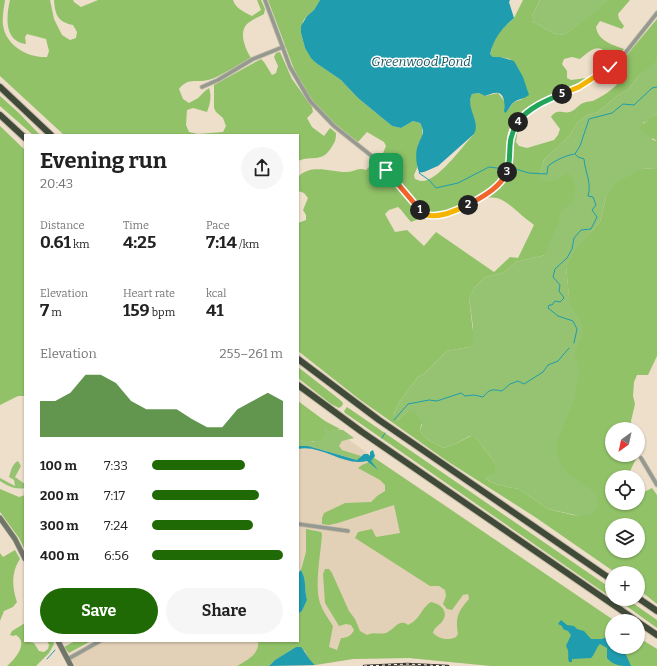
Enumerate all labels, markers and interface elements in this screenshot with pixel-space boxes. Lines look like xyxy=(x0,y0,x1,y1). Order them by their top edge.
pin xyxy=(593,50,627,84)
water label: Greenwood Pond xyxy=(371,54,471,69)
icon: check xyxy=(599,56,621,78)
pin: 5 xyxy=(552,84,572,104)
text: 5 xyxy=(559,87,565,100)
pin: 4 xyxy=(508,112,528,132)
text: 4 xyxy=(515,115,521,128)
text: Evening run xyxy=(40,147,167,174)
button: share xyxy=(241,147,283,189)
pin xyxy=(369,153,403,187)
icon: arrive xyxy=(375,159,397,181)
pin: 3 xyxy=(497,162,517,182)
text: 3 xyxy=(504,165,510,178)
text: 20:43 xyxy=(40,176,73,191)
pin: 2 xyxy=(458,195,478,215)
text: 2 xyxy=(465,198,471,211)
pin: 1 xyxy=(410,200,430,220)
text: 1 xyxy=(418,203,422,216)
text: Distance xyxy=(40,219,85,232)
text: Time xyxy=(123,219,149,232)
text: Pace xyxy=(206,219,230,232)
text: 0.61 xyxy=(40,232,71,253)
text: 4:25 xyxy=(123,232,156,253)
text: 7:14 xyxy=(206,232,237,253)
text: km xyxy=(71,238,89,251)
text: /km xyxy=(237,238,259,251)
text: Elevation xyxy=(40,287,88,300)
text: Heart rate xyxy=(123,287,175,300)
text: kcal xyxy=(206,287,226,300)
text: 7 xyxy=(40,300,49,321)
text: 159 xyxy=(123,300,150,321)
text: 41 xyxy=(206,300,224,321)
text: m xyxy=(49,306,62,319)
text: bpm xyxy=(150,306,175,319)
text: Elevation xyxy=(40,346,97,361)
text: 255–261 m xyxy=(219,346,283,361)
north arrow xyxy=(605,422,645,462)
map controls xyxy=(605,422,645,654)
text: 100 m xyxy=(40,458,77,473)
text: 7:33 xyxy=(104,458,128,473)
button: locate xyxy=(605,470,645,510)
text: 200 m xyxy=(40,488,79,503)
text: 7:17 xyxy=(104,488,125,503)
text: 300 m xyxy=(40,518,79,533)
text: 7:24 xyxy=(104,518,128,533)
button: layers xyxy=(605,518,645,558)
text: 400 m xyxy=(40,548,79,563)
text: 6:56 xyxy=(104,548,129,563)
button: + xyxy=(605,566,645,606)
button: Save xyxy=(40,588,158,634)
button: Share xyxy=(166,588,283,634)
button: − xyxy=(605,614,645,654)

